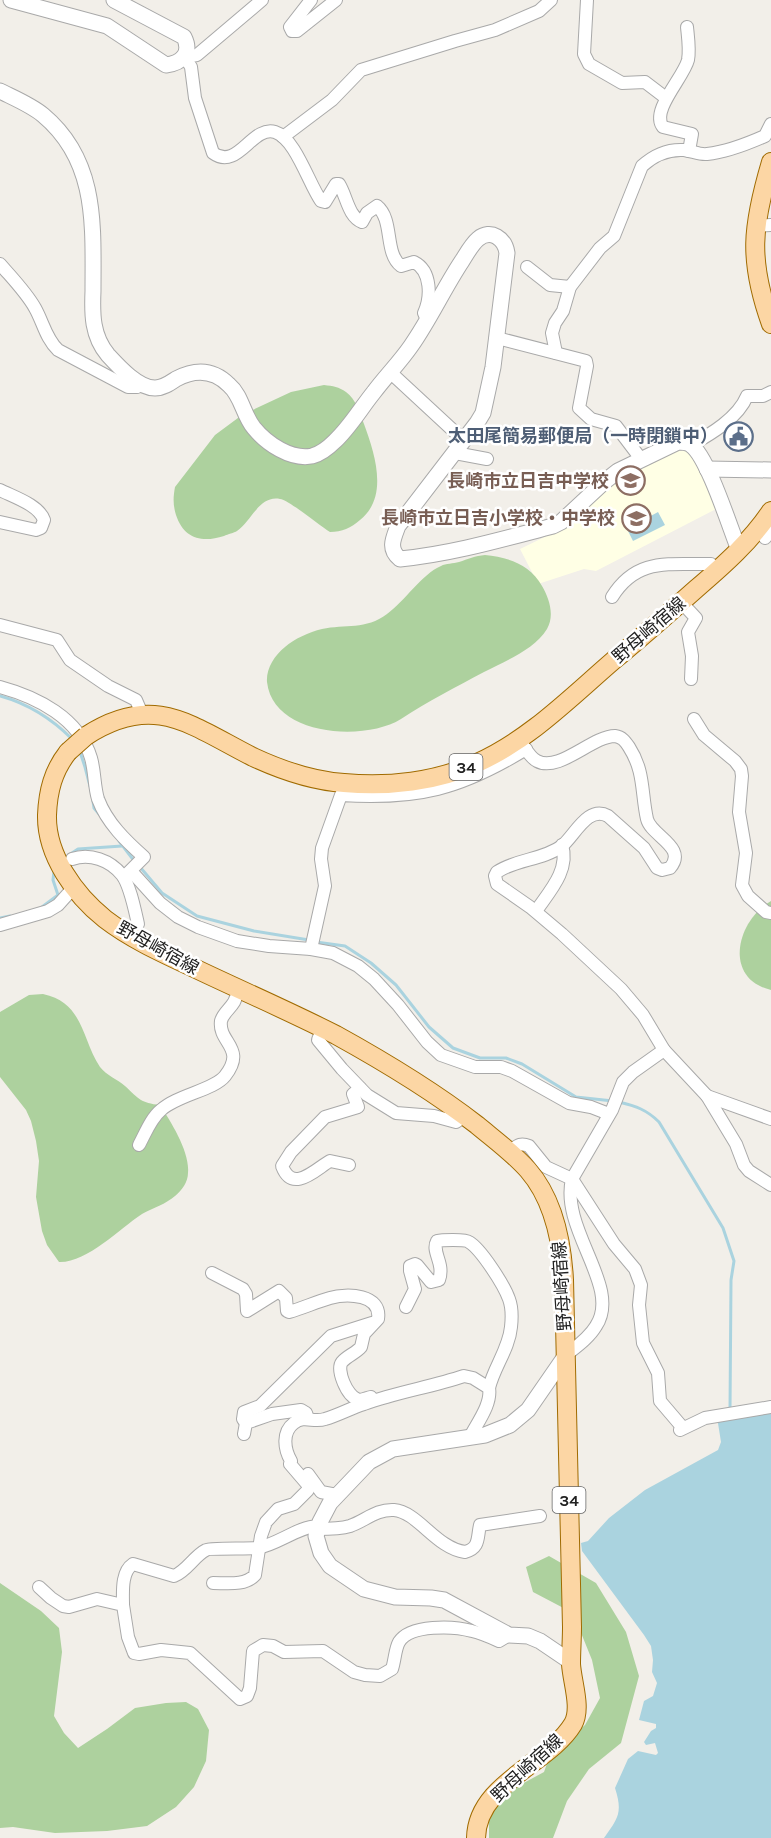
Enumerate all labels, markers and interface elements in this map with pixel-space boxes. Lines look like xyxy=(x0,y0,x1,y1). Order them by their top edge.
public building icon: 太田尾簡易郵便局（一時閉鎖中） xyxy=(723,420,755,452)
place label: 太田尾簡易郵便局（一時閉鎖中） xyxy=(448,425,718,447)
school or university icon: 長崎市立日吉中学校 xyxy=(614,465,646,497)
place label: 長崎市立日吉中学校 xyxy=(447,470,609,492)
school or university icon: 長崎市立日吉小学校・中学校 xyxy=(620,502,652,534)
place label: 長崎市立日吉小学校・中学校 xyxy=(381,507,615,529)
street label: 野母崎宿線 xyxy=(608,592,690,668)
road number: 34 xyxy=(450,754,482,780)
street label: 野母崎宿線 xyxy=(113,917,203,979)
street label: 野母崎宿線 xyxy=(548,1240,576,1332)
road number: 34 xyxy=(552,1487,586,1513)
street label: 野母崎宿線 xyxy=(487,1729,567,1807)

